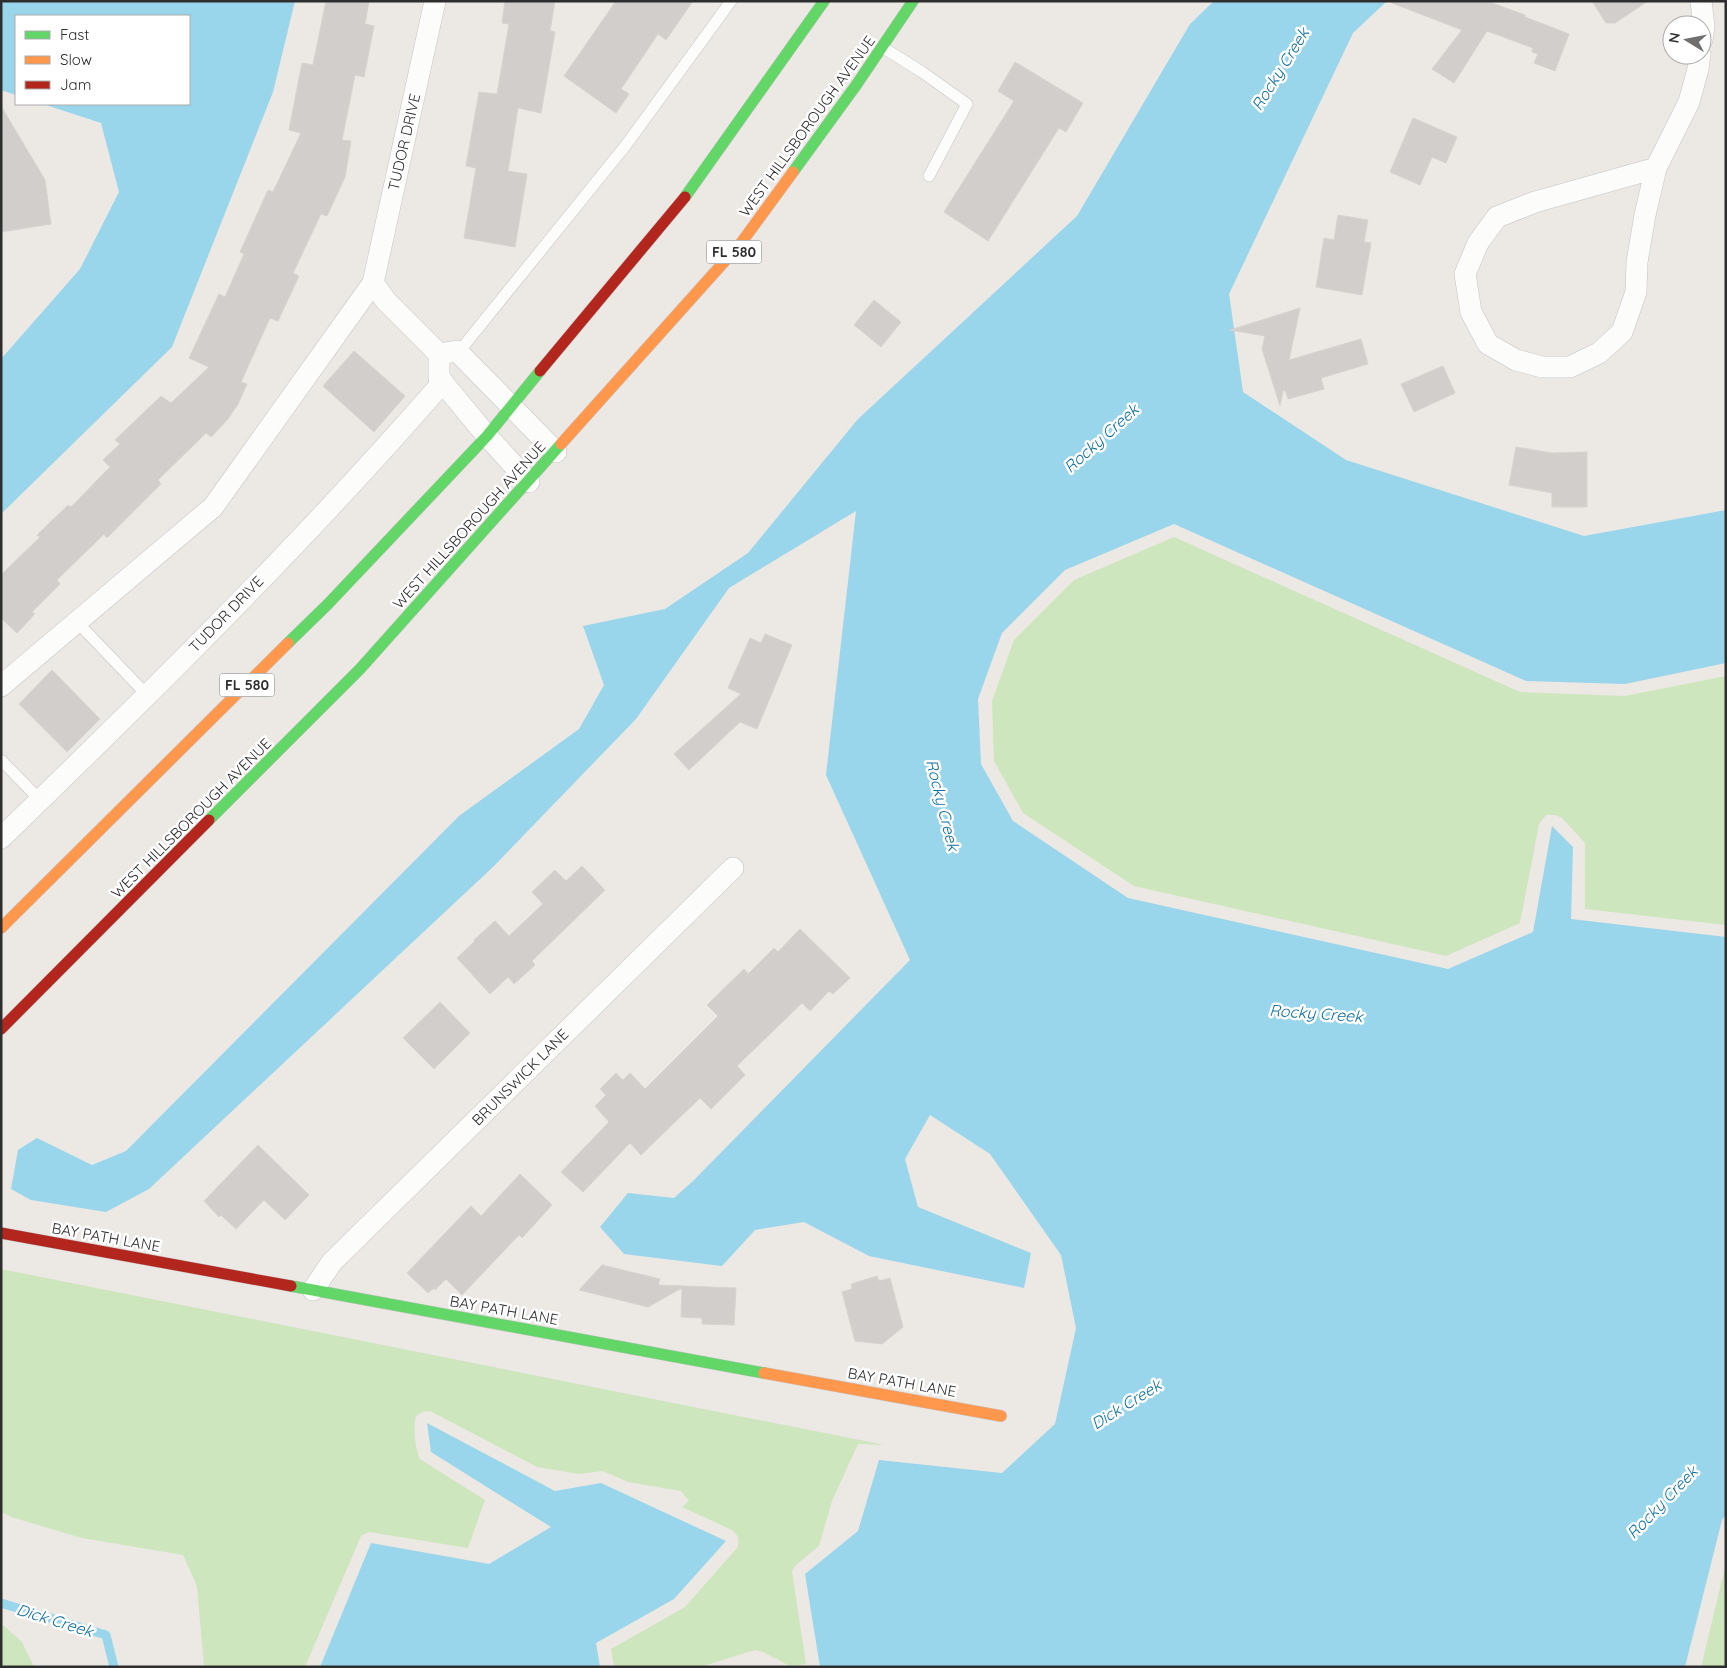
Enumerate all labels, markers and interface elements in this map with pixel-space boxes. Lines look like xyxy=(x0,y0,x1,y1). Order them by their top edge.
legend xyxy=(15,15,190,105)
north arrow xyxy=(1662,15,1712,65)
water label: Rocky Creek xyxy=(1247,23,1314,114)
text: Fast xyxy=(60,25,89,44)
text: N xyxy=(1664,31,1684,44)
street label: WEST HILLSBOROUGH AVENUE xyxy=(735,32,879,220)
text: Slow xyxy=(60,50,92,69)
text: Jam xyxy=(60,75,91,94)
street label: TUDOR DRIVE xyxy=(384,92,424,192)
road number: FL 580 xyxy=(706,240,762,264)
water label: Rocky Creek xyxy=(1060,398,1144,477)
street label: WEST HILLSBOROUGH AVENUE xyxy=(389,437,549,613)
street label: TUDOR DRIVE xyxy=(185,572,267,656)
road number: FL 580 xyxy=(220,674,274,696)
street label: WEST HILLSBOROUGH AVENUE xyxy=(107,734,275,902)
water label: Rocky Creek xyxy=(922,757,964,854)
water label: Rocky Creek xyxy=(1269,1000,1365,1026)
street label: BRUNSWICK LANE xyxy=(468,1025,572,1129)
street label: BAY PATH LANE xyxy=(50,1218,162,1256)
street label: BAY PATH LANE xyxy=(448,1291,560,1329)
street label: BAY PATH LANE xyxy=(846,1363,958,1401)
water label: Dick Creek xyxy=(1087,1374,1166,1433)
water label: Rocky Creek xyxy=(1622,1460,1703,1543)
water label: Dick Creek xyxy=(14,1599,97,1642)

